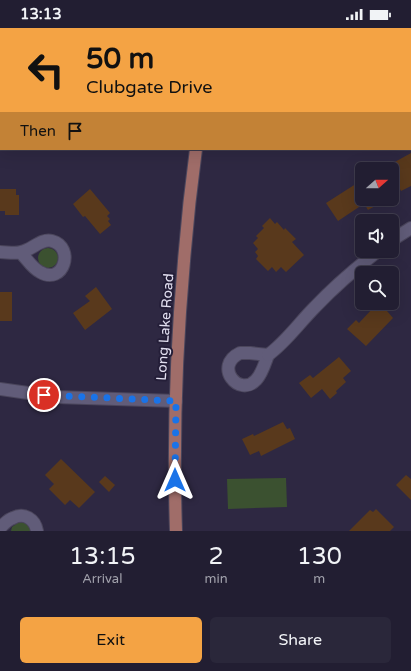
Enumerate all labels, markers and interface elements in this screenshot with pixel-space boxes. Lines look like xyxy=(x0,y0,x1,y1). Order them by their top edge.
text: 13:13 xyxy=(20,5,62,23)
text: 50 m xyxy=(86,42,154,76)
icon: left xyxy=(20,44,72,96)
text: Clubgate Drive xyxy=(86,76,213,98)
icon: arrive xyxy=(64,120,86,142)
text: Then xyxy=(20,122,56,140)
north arrow xyxy=(355,162,399,206)
map controls xyxy=(355,162,399,310)
button: sound xyxy=(355,214,399,258)
button: search xyxy=(355,266,399,310)
street label: Long Lake Road xyxy=(153,273,177,381)
pin xyxy=(27,378,61,412)
icon: arrive xyxy=(33,384,55,406)
position arrow xyxy=(154,459,196,501)
text: 13:15 xyxy=(69,542,136,571)
text: 2 xyxy=(209,542,224,571)
text: 130 xyxy=(297,542,342,571)
text: Arrival xyxy=(82,571,122,587)
text: min xyxy=(205,571,228,587)
text: m xyxy=(313,571,325,587)
button: Exit xyxy=(20,617,202,663)
button: Share xyxy=(210,617,391,663)

